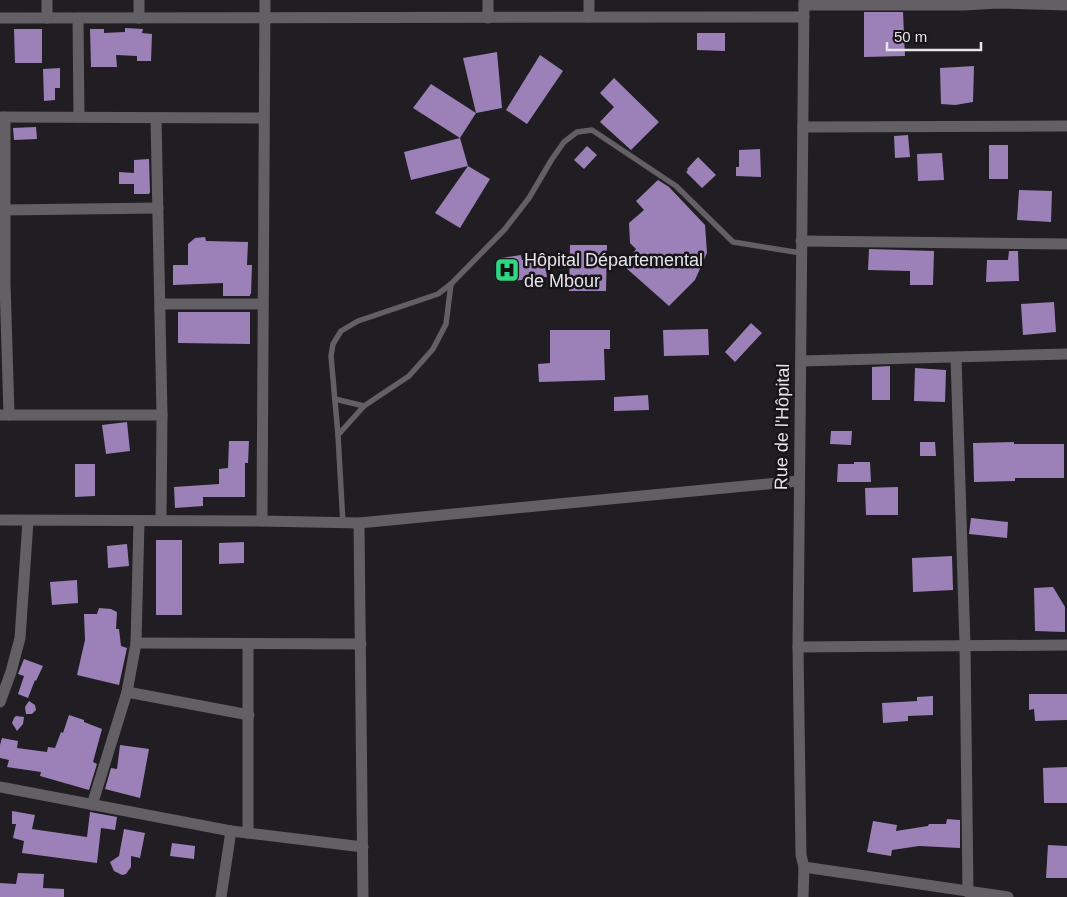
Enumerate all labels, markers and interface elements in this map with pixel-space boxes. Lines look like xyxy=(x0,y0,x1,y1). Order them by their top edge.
scale bar xyxy=(887,20,981,52)
text: 50 m xyxy=(894,28,927,45)
place label: Hôpital Départemental de Mbour xyxy=(524,250,703,291)
hospital icon: Hôpital Départemental de Mbour xyxy=(494,257,520,283)
street label: Rue de l'Hôpital xyxy=(771,364,793,490)

